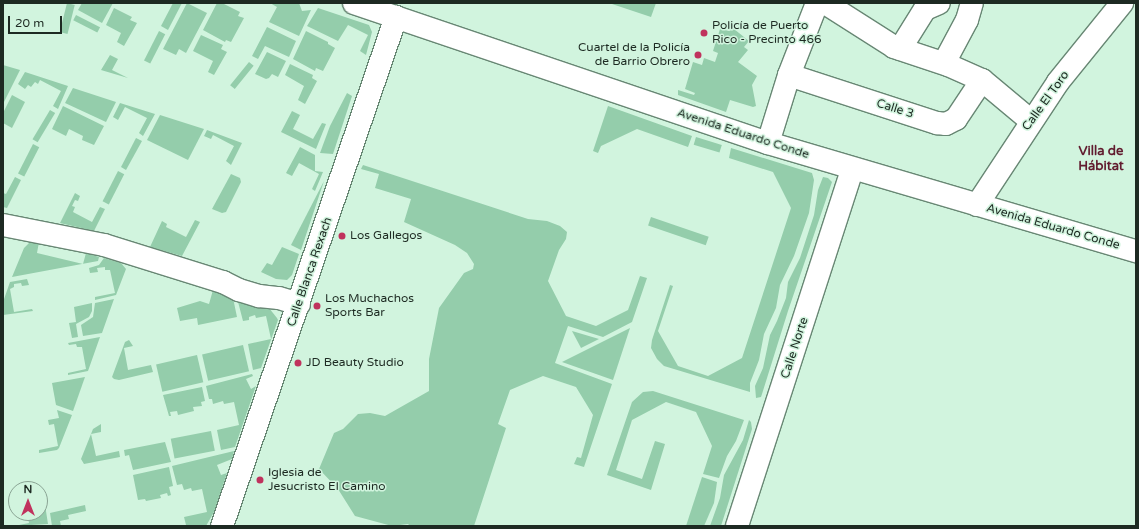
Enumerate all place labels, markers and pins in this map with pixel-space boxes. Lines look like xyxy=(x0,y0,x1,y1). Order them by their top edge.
place label: Policía de Puerto Rico - Precinto 466 xyxy=(712,19,822,47)
marker: Policía de Puerto Rico - Precinto 466 xyxy=(699,28,709,38)
place label: Cuartel de la Policía de Barrio Obrero xyxy=(578,41,690,69)
marker: Cuartel de la Policía de Barrio Obrero xyxy=(693,50,703,60)
place label: Los Gallegos xyxy=(350,229,422,243)
marker: Los Gallegos xyxy=(337,231,347,241)
place label: Los Muchachos Sports Bar xyxy=(325,292,414,320)
marker: Los Muchachos Sports Bar xyxy=(312,301,322,311)
place label: JD Beauty Studio xyxy=(306,356,404,370)
marker: JD Beauty Studio xyxy=(293,358,303,368)
place label: Iglesia de Jesucristo El Camino xyxy=(268,466,386,494)
marker: Iglesia de Jesucristo El Camino xyxy=(255,475,265,485)

